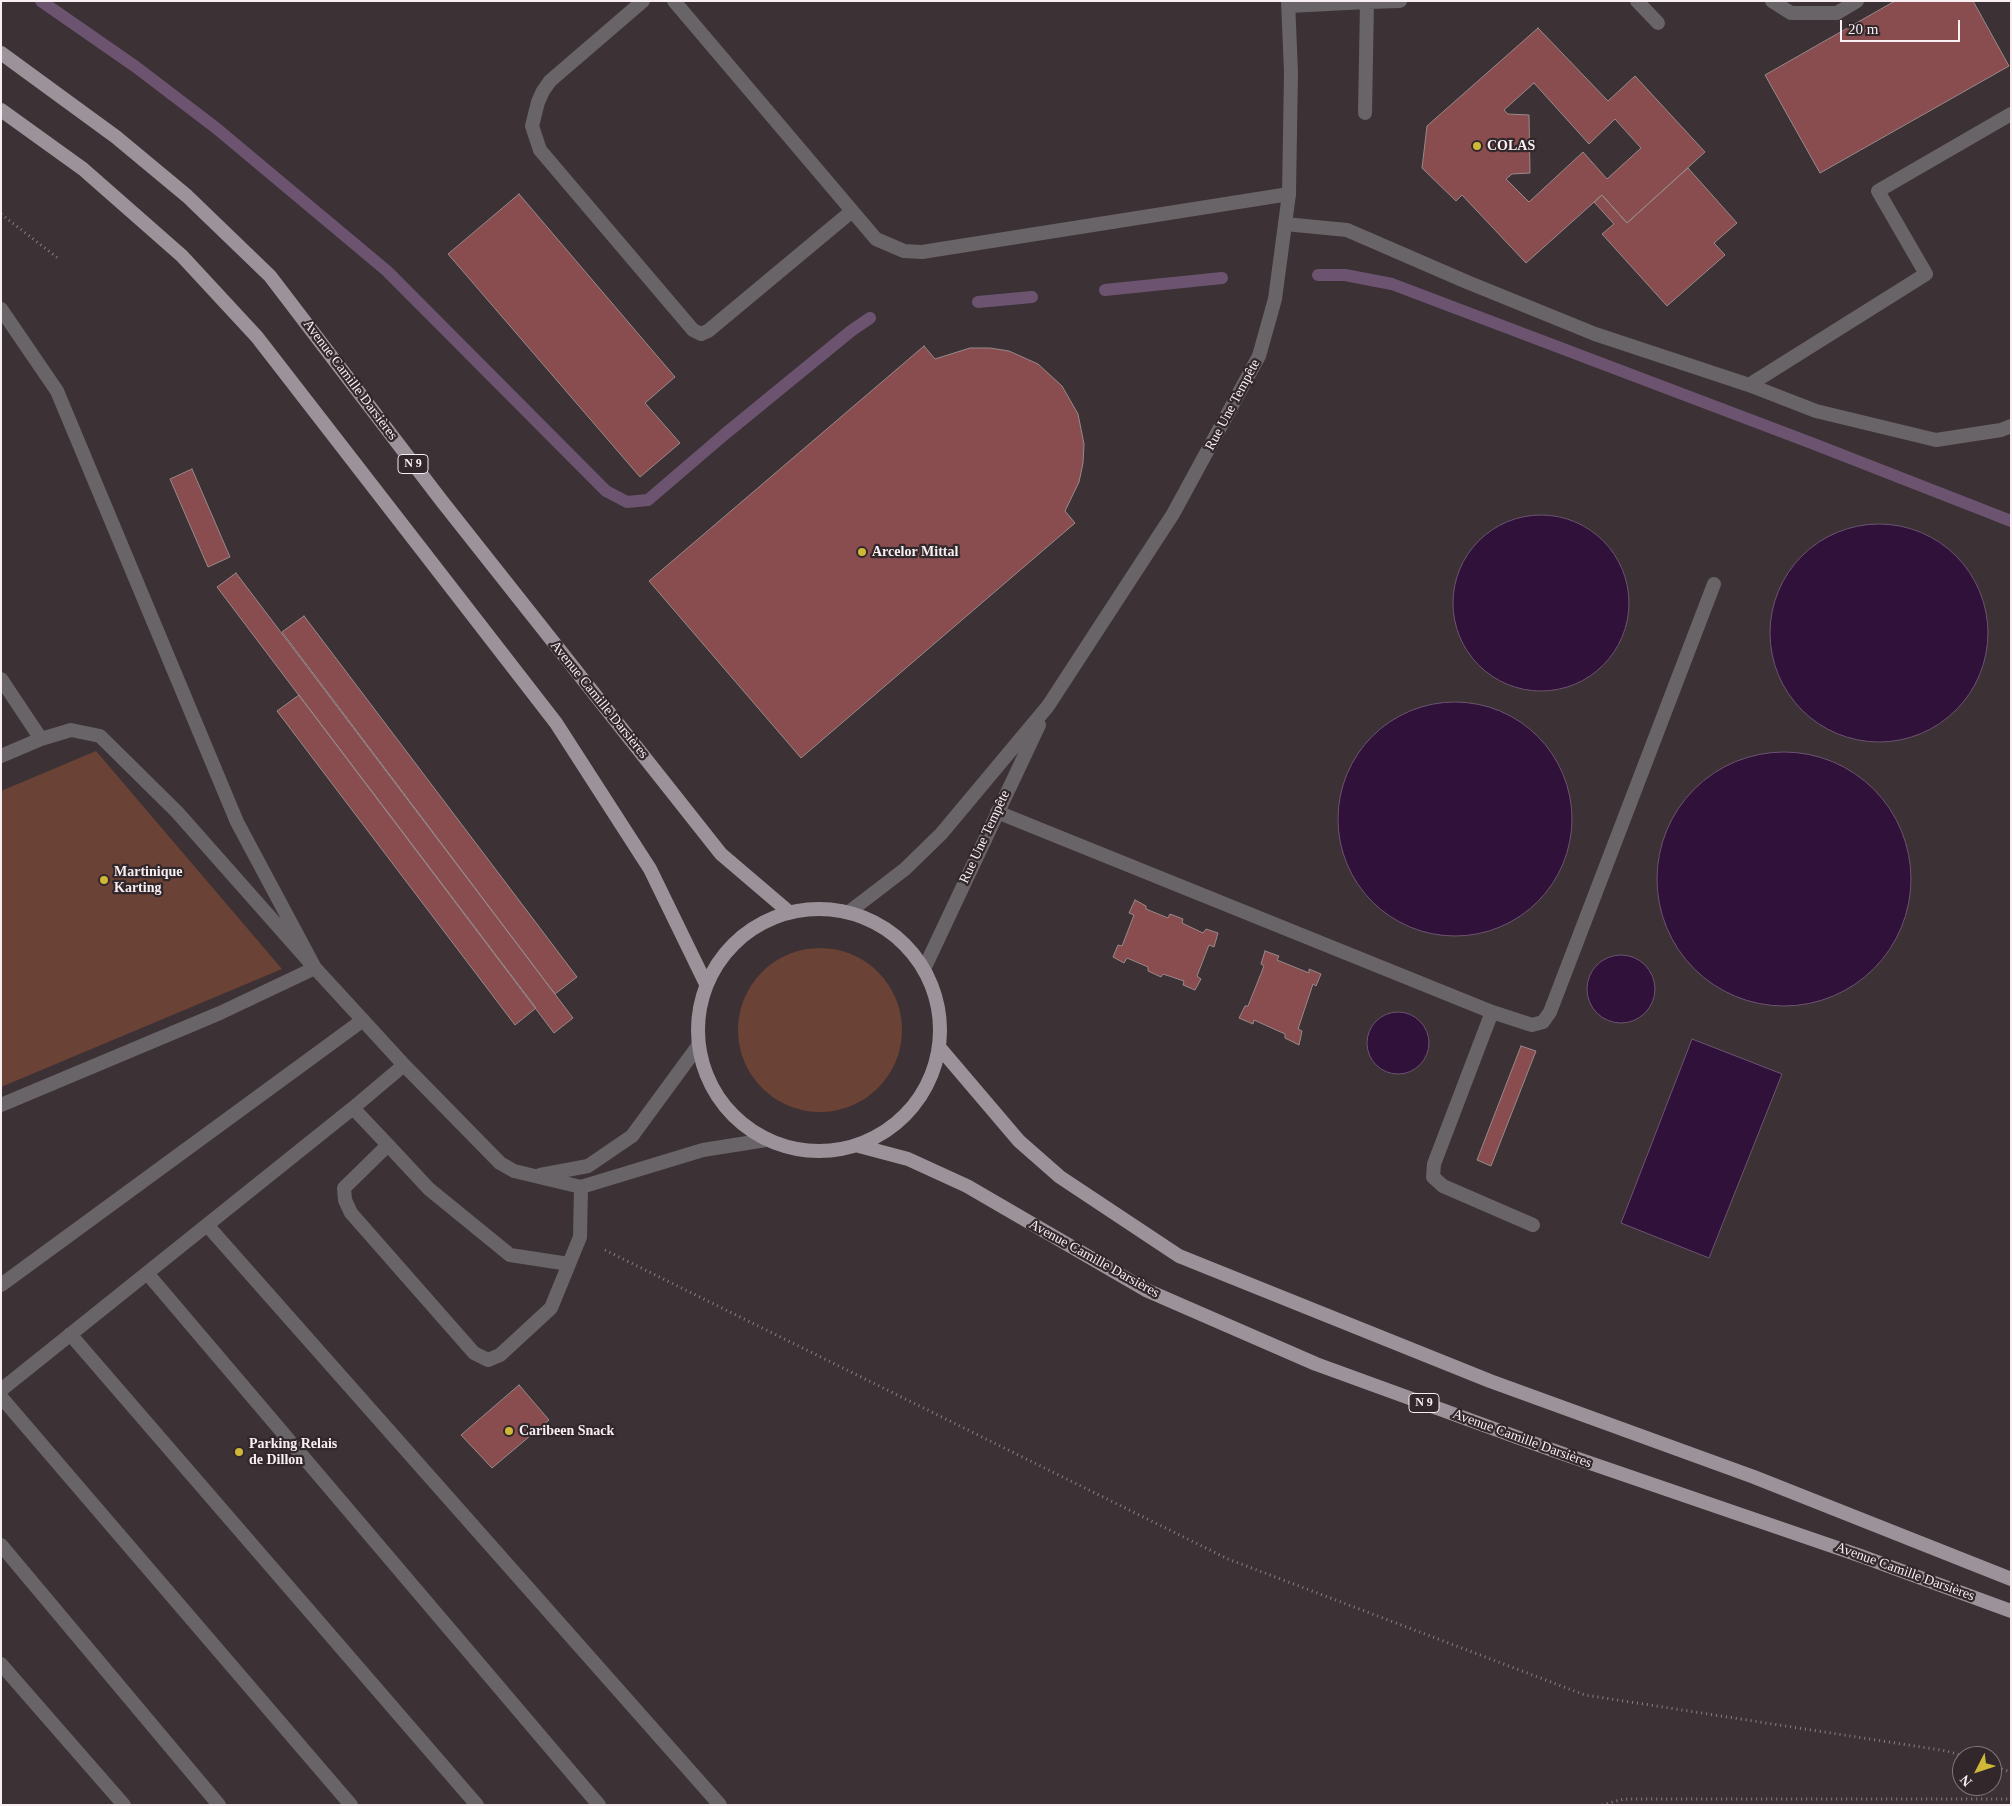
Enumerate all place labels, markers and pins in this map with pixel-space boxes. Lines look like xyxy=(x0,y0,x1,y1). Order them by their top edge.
place label: COLAS xyxy=(1487,138,1535,154)
marker: COLAS xyxy=(1471,140,1483,152)
place label: Arcelor Mittal xyxy=(872,544,958,560)
marker: Arcelor Mittal xyxy=(856,546,868,558)
place label: Martinique Karting xyxy=(114,864,182,896)
marker: Martinique Karting xyxy=(98,874,110,886)
place label: Caribeen Snack xyxy=(519,1423,614,1439)
marker: Caribeen Snack xyxy=(503,1425,515,1437)
place label: Parking Relais de Dillon xyxy=(249,1436,337,1468)
marker: Parking Relais de Dillon xyxy=(233,1446,245,1458)

